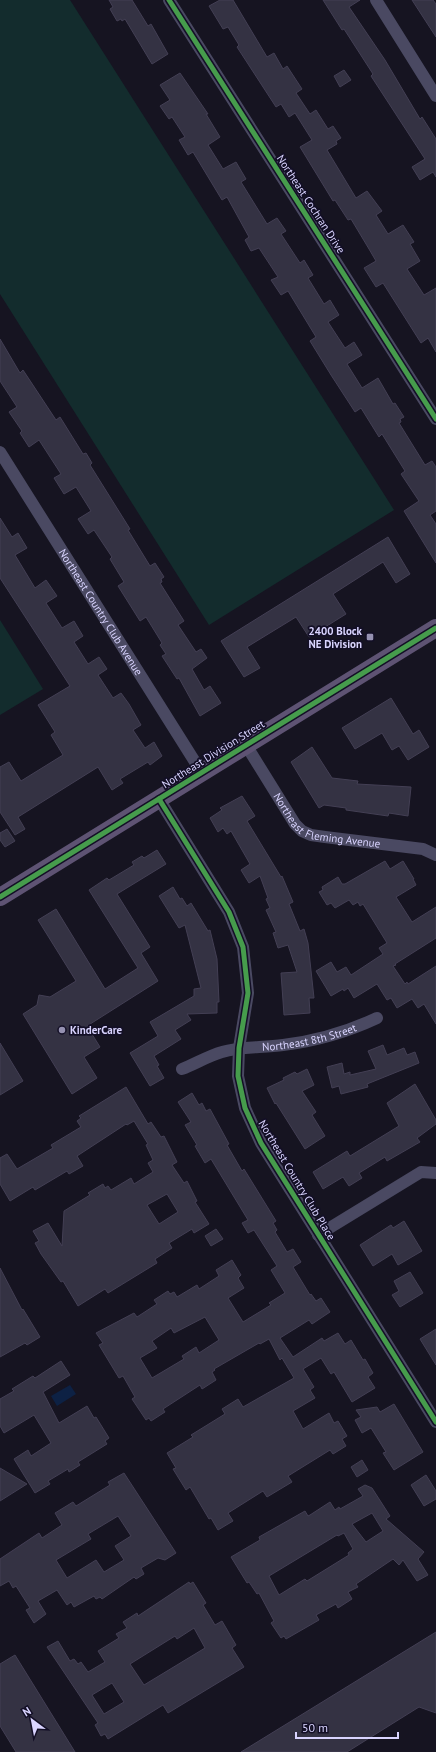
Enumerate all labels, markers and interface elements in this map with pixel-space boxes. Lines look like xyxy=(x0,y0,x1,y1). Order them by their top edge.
street label: Northeast Cochran Drive xyxy=(274,152,348,256)
street label: Northeast Country Club Avenue xyxy=(56,546,146,678)
place label: 2400 Block NE Division xyxy=(308,624,363,651)
marker: 2400 Block NE Division xyxy=(365,632,375,642)
street label: Northeast Division Street xyxy=(159,717,267,791)
street label: Northeast Fleming Avenue xyxy=(270,790,381,851)
street label: Northeast 8th Street xyxy=(262,1020,359,1054)
place label: KinderCare xyxy=(70,1023,122,1037)
marker: KinderCare xyxy=(57,1025,67,1035)
street label: Northeast Country Club Place xyxy=(256,1117,339,1243)
north arrow xyxy=(12,1700,52,1740)
text: N xyxy=(20,1704,33,1719)
scale bar xyxy=(296,1714,398,1740)
text: 50 m xyxy=(302,1720,328,1735)

